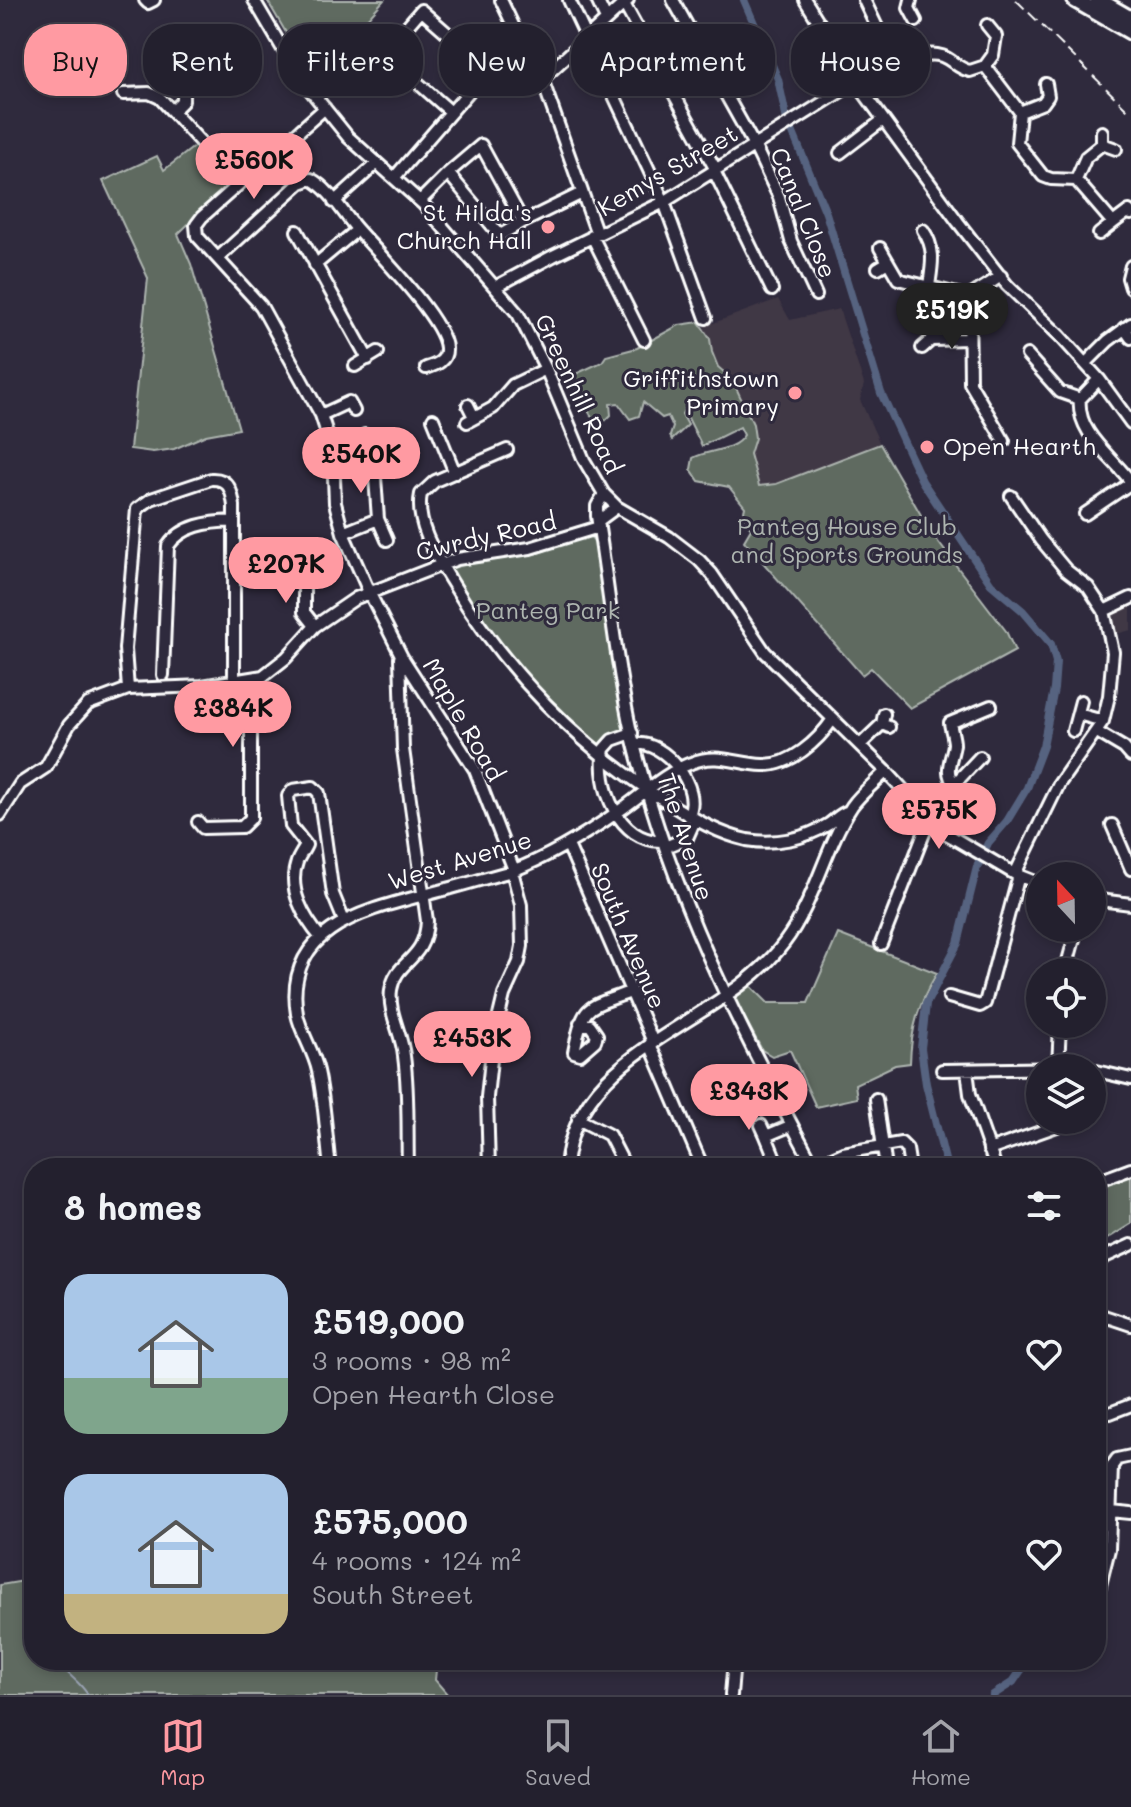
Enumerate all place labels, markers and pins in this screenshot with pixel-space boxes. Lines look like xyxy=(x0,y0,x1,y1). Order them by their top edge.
pin: £560K xyxy=(198,133,310,201)
place label: St Hilda's Church Hall xyxy=(397,196,532,255)
marker: St Hilda's Church Hall xyxy=(539,218,557,236)
pin: £519K xyxy=(896,283,1008,351)
place label: Griffithstown Primary xyxy=(623,362,779,421)
marker: Griffithstown Primary xyxy=(786,384,804,402)
pin: £540K xyxy=(305,427,417,495)
place label: Open Hearth xyxy=(943,430,1096,461)
marker: Open Hearth xyxy=(918,438,936,456)
pin: £207K xyxy=(230,537,342,605)
pin: £384K xyxy=(177,681,289,749)
pin: £575K xyxy=(883,783,995,851)
pin: £453K xyxy=(416,1011,528,1079)
pin: £343K xyxy=(693,1064,805,1132)

